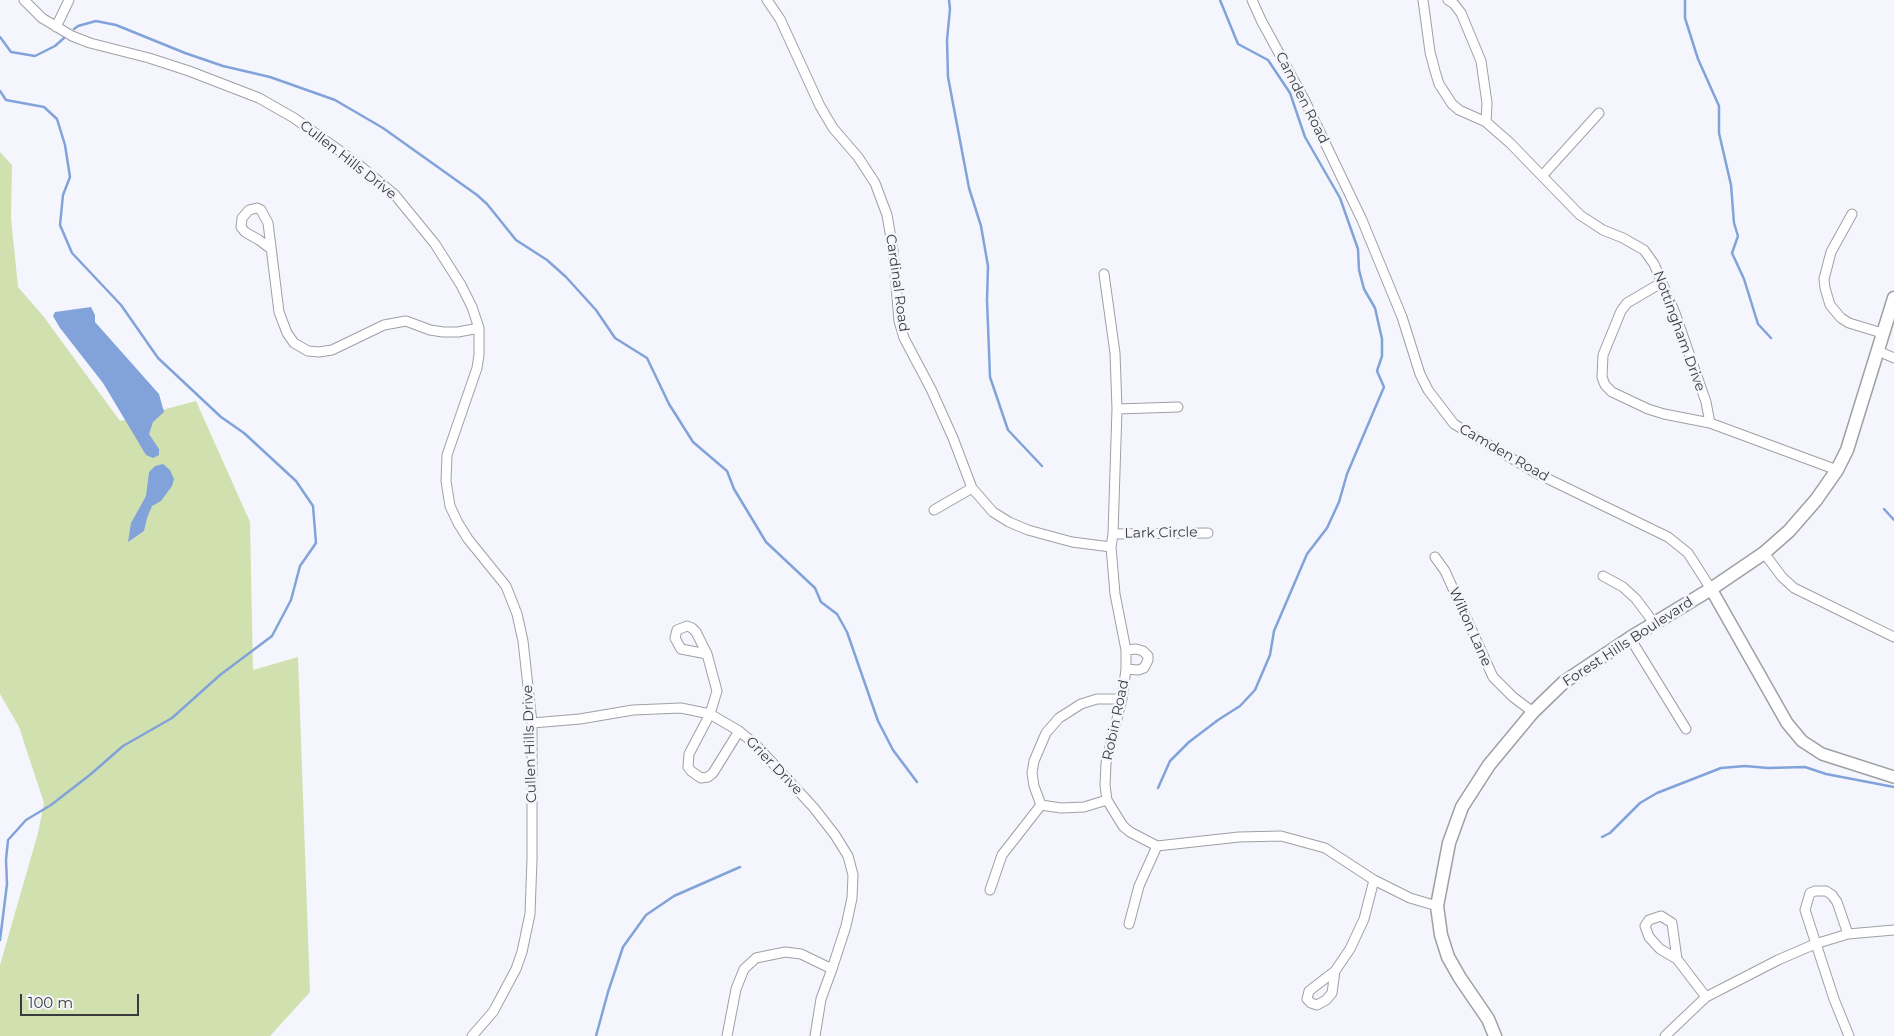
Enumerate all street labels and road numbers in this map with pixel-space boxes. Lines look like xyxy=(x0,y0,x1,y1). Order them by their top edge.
street label: Camden Road xyxy=(1272,49,1332,147)
street label: Cullen Hills Drive xyxy=(296,117,400,203)
street label: Cardinal Road xyxy=(882,233,912,333)
street label: Nottingham Drive xyxy=(1649,268,1709,394)
street label: Camden Road xyxy=(1456,421,1552,485)
street label: Lark Circle xyxy=(1124,524,1198,542)
street label: Wilton Lane xyxy=(1445,585,1495,669)
street label: Forest Hills Boulevard xyxy=(1560,594,1696,690)
street label: Robin Road xyxy=(1099,678,1133,762)
street label: Cullen Hills Drive xyxy=(520,685,540,803)
street label: Grier Drive xyxy=(742,733,806,799)

